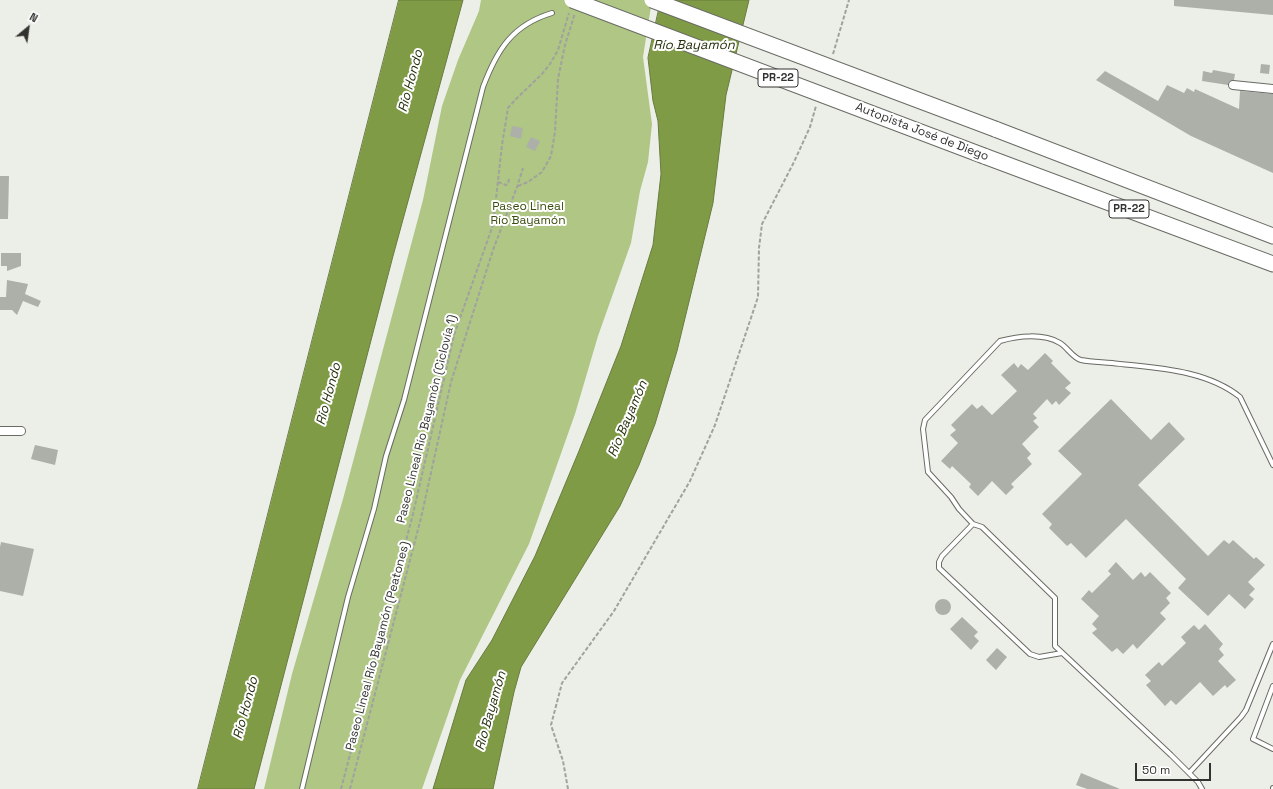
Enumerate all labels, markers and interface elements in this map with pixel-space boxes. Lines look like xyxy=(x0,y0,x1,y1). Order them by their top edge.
north arrow xyxy=(8,8,48,48)
text: N xyxy=(27,10,40,25)
water label: Río Bayamón xyxy=(653,37,735,53)
water label: Río Hondo xyxy=(395,48,427,114)
road number: PR-22 xyxy=(758,69,798,87)
street label: Autopista José de Diego xyxy=(853,100,991,164)
park label: Paseo Lineal Río Bayamón xyxy=(490,200,566,228)
road number: PR-22 xyxy=(1109,200,1149,218)
street label: Paseo Lineal Río Bayamón (Ciclovía 1) xyxy=(394,313,460,525)
water label: Río Hondo xyxy=(313,361,345,427)
water label: Río Bayamón xyxy=(605,379,651,459)
street label: Paseo Lineal Río Bayamón (Peatones) xyxy=(343,540,413,752)
water label: Río Bayamón xyxy=(472,670,510,752)
water label: Río Hondo xyxy=(230,675,262,741)
scale bar xyxy=(1137,755,1213,781)
text: 50 m xyxy=(1142,762,1170,778)

